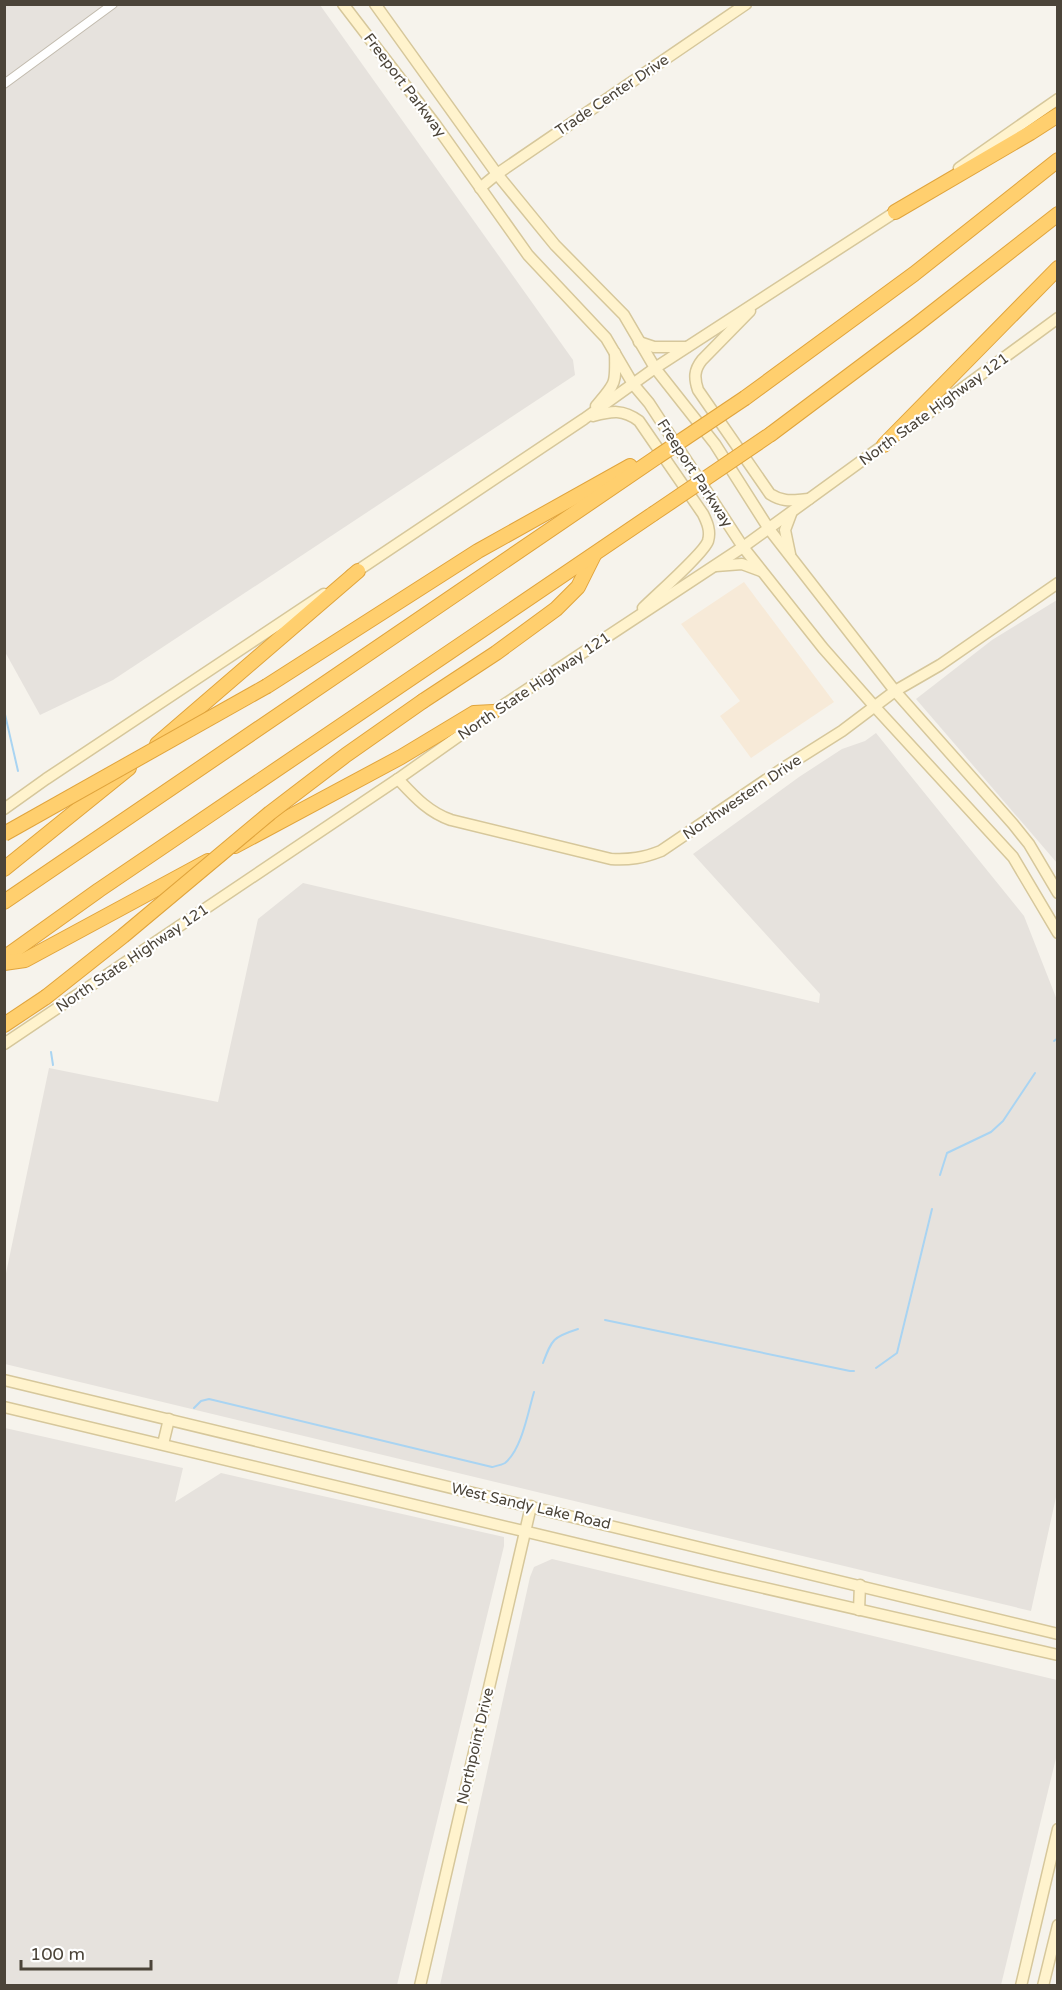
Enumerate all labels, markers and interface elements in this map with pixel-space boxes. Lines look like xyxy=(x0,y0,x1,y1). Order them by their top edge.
street label: Freeport Parkway xyxy=(360,30,450,140)
street label: Trade Center Drive xyxy=(552,50,672,140)
street label: North State Highway 121 xyxy=(856,349,1012,469)
street label: Freeport Parkway xyxy=(653,416,737,530)
street label: North State Highway 121 xyxy=(454,628,614,744)
street label: Northwestern Drive xyxy=(679,751,805,843)
street label: North State Highway 121 xyxy=(52,900,212,1016)
street label: West Sandy Lake Road xyxy=(449,1479,613,1533)
street label: Northpoint Drive xyxy=(453,1686,497,1806)
scale bar xyxy=(21,1933,152,1971)
text: 100 m xyxy=(30,1943,85,1965)

